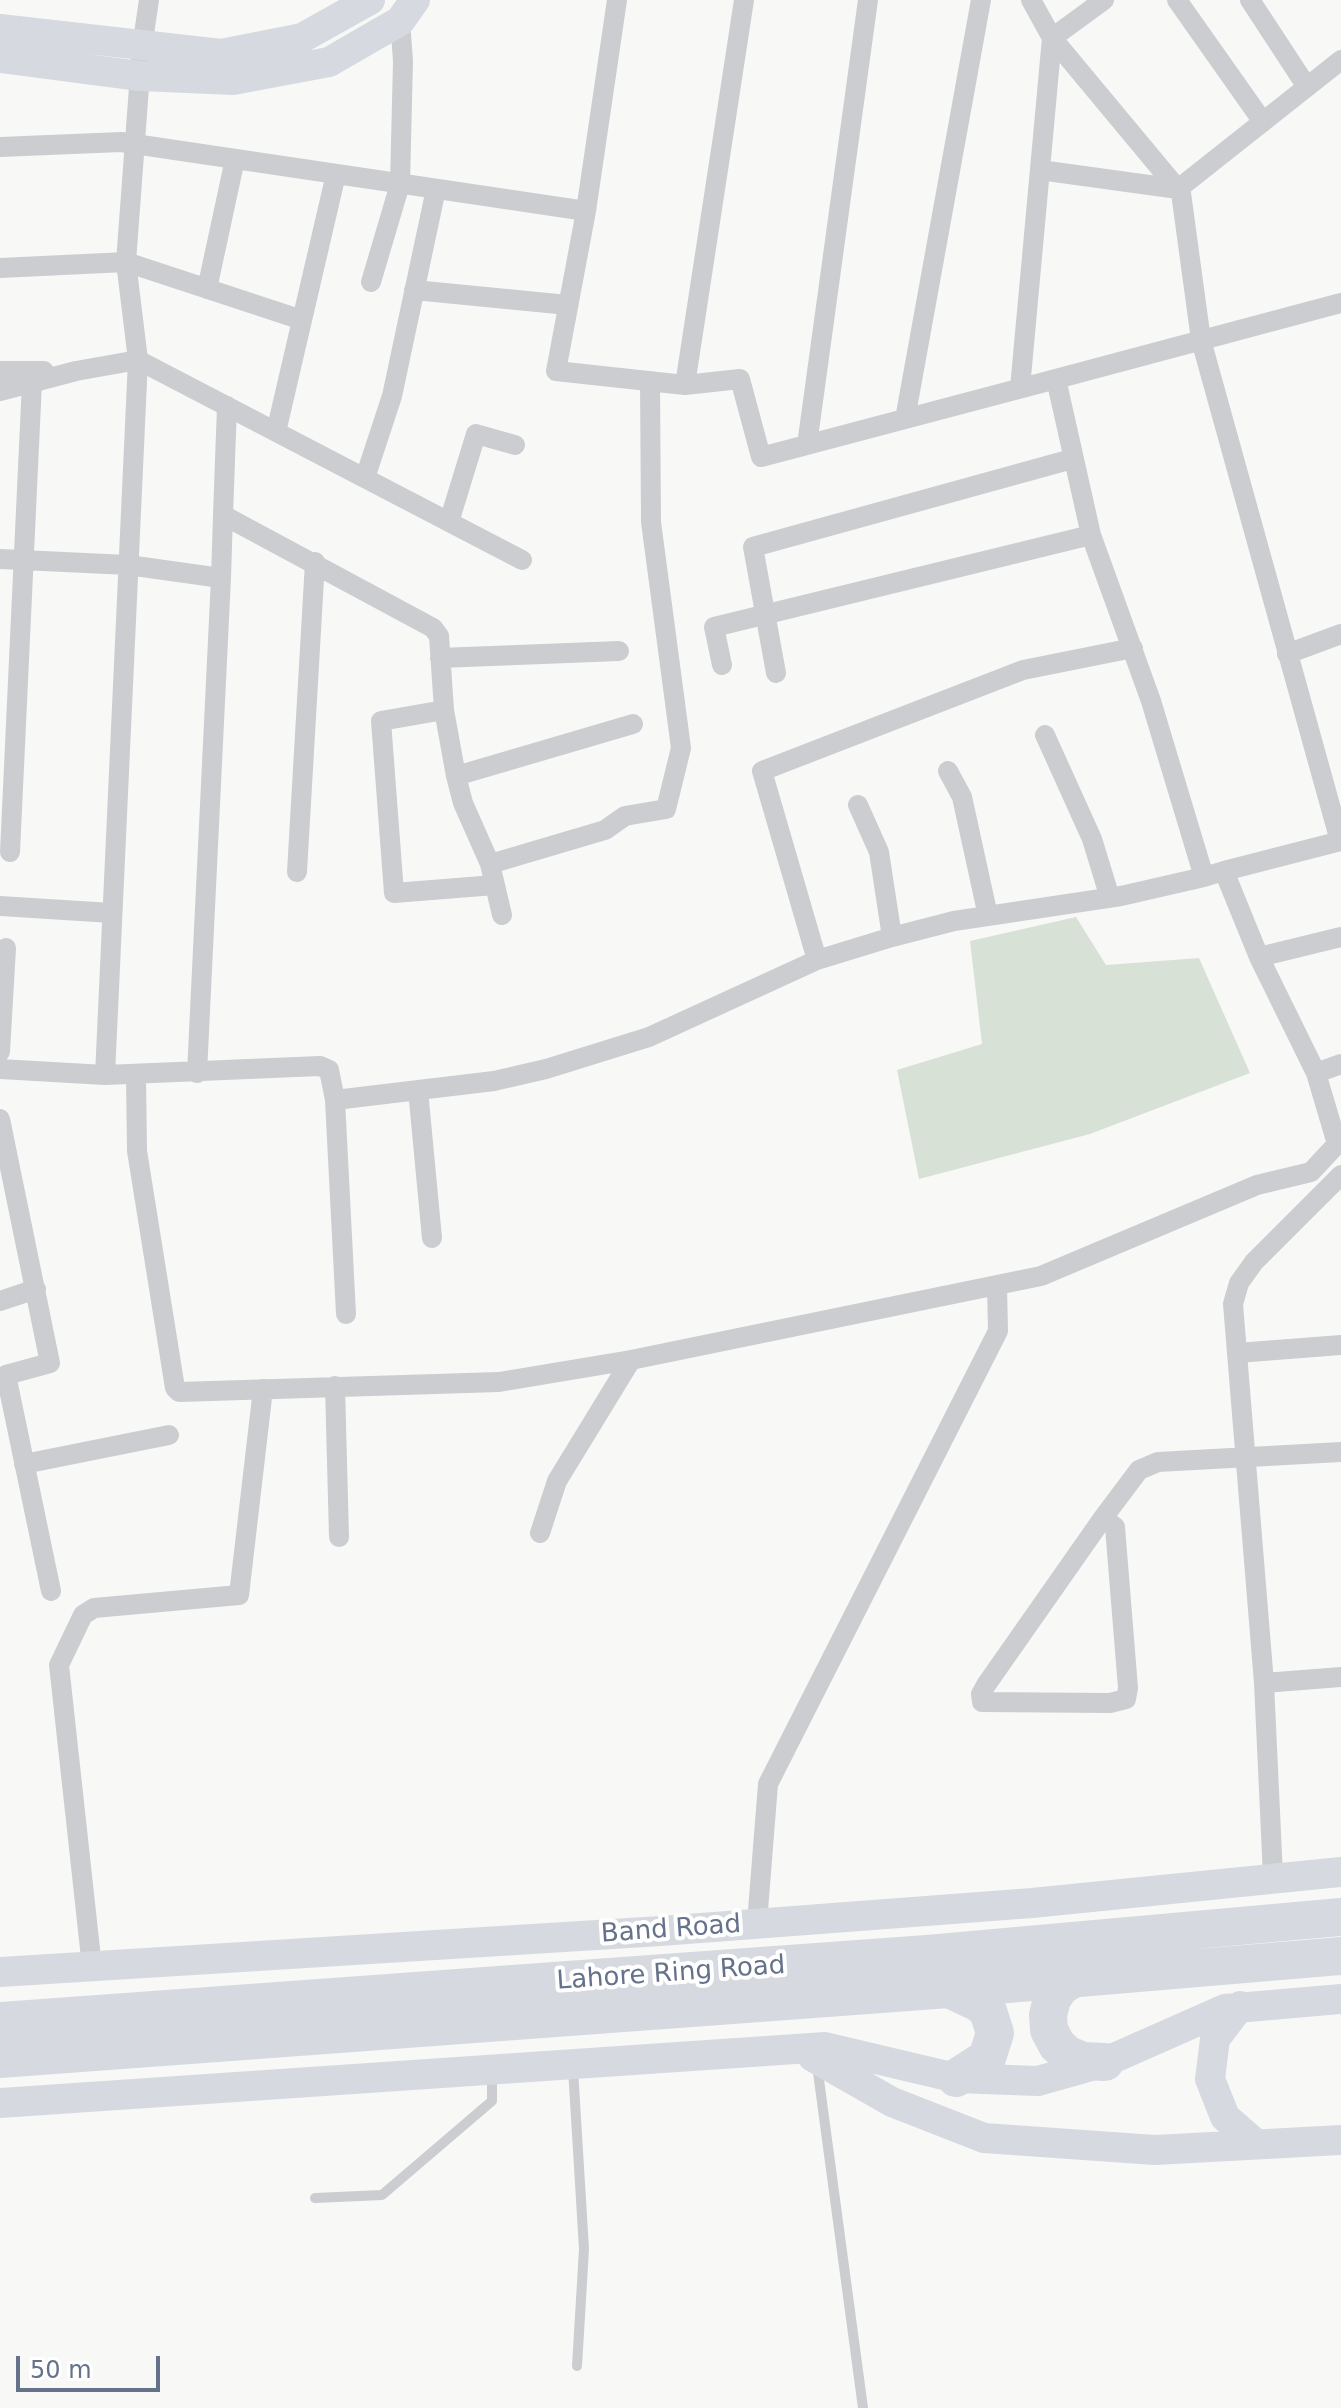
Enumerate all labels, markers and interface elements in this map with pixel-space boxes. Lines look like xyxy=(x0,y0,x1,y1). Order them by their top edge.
street label: Band Road xyxy=(600,1910,742,1950)
street label: Lahore Ring Road xyxy=(556,1950,786,1998)
scale bar xyxy=(20,2340,164,2390)
text: 50 m xyxy=(30,2356,92,2384)

